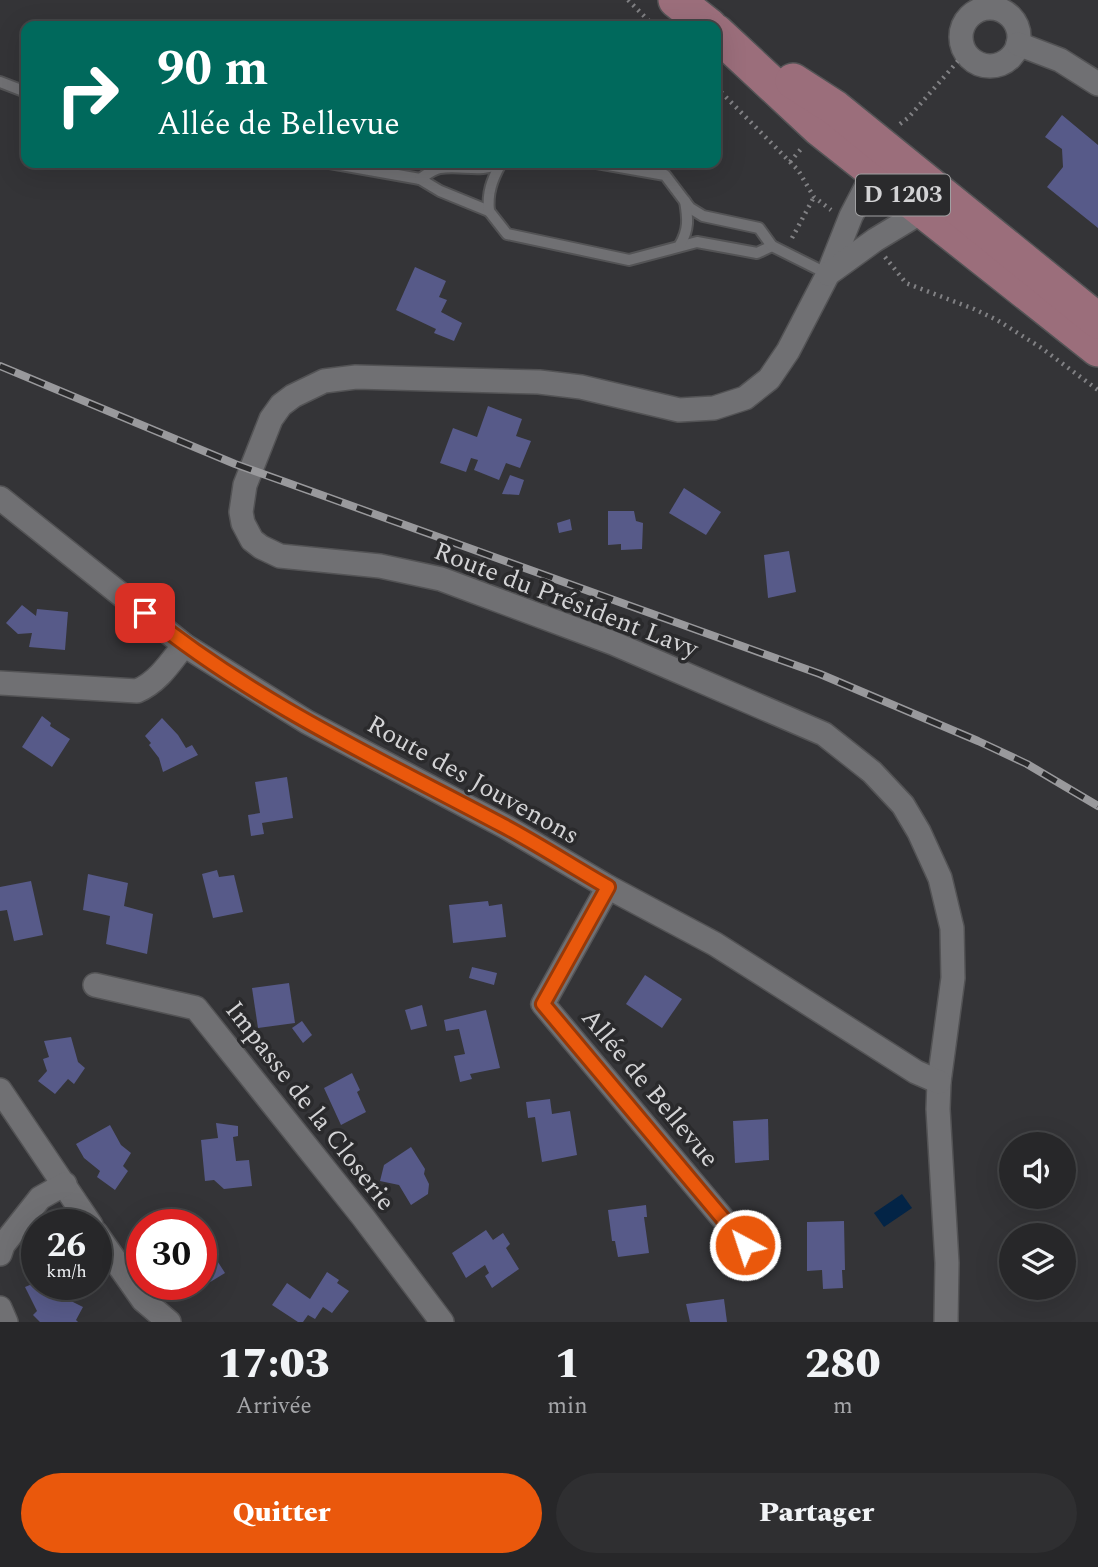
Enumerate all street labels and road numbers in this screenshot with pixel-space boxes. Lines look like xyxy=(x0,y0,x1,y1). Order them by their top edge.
road number: D 1203 xyxy=(856,174,950,216)
street label: Route du Président Lavy xyxy=(428,531,705,669)
street label: Route des Jouvenons xyxy=(359,705,587,855)
street label: Impasse de la Closerie xyxy=(215,992,405,1220)
street label: Allée de Bellevue xyxy=(571,1000,729,1176)

